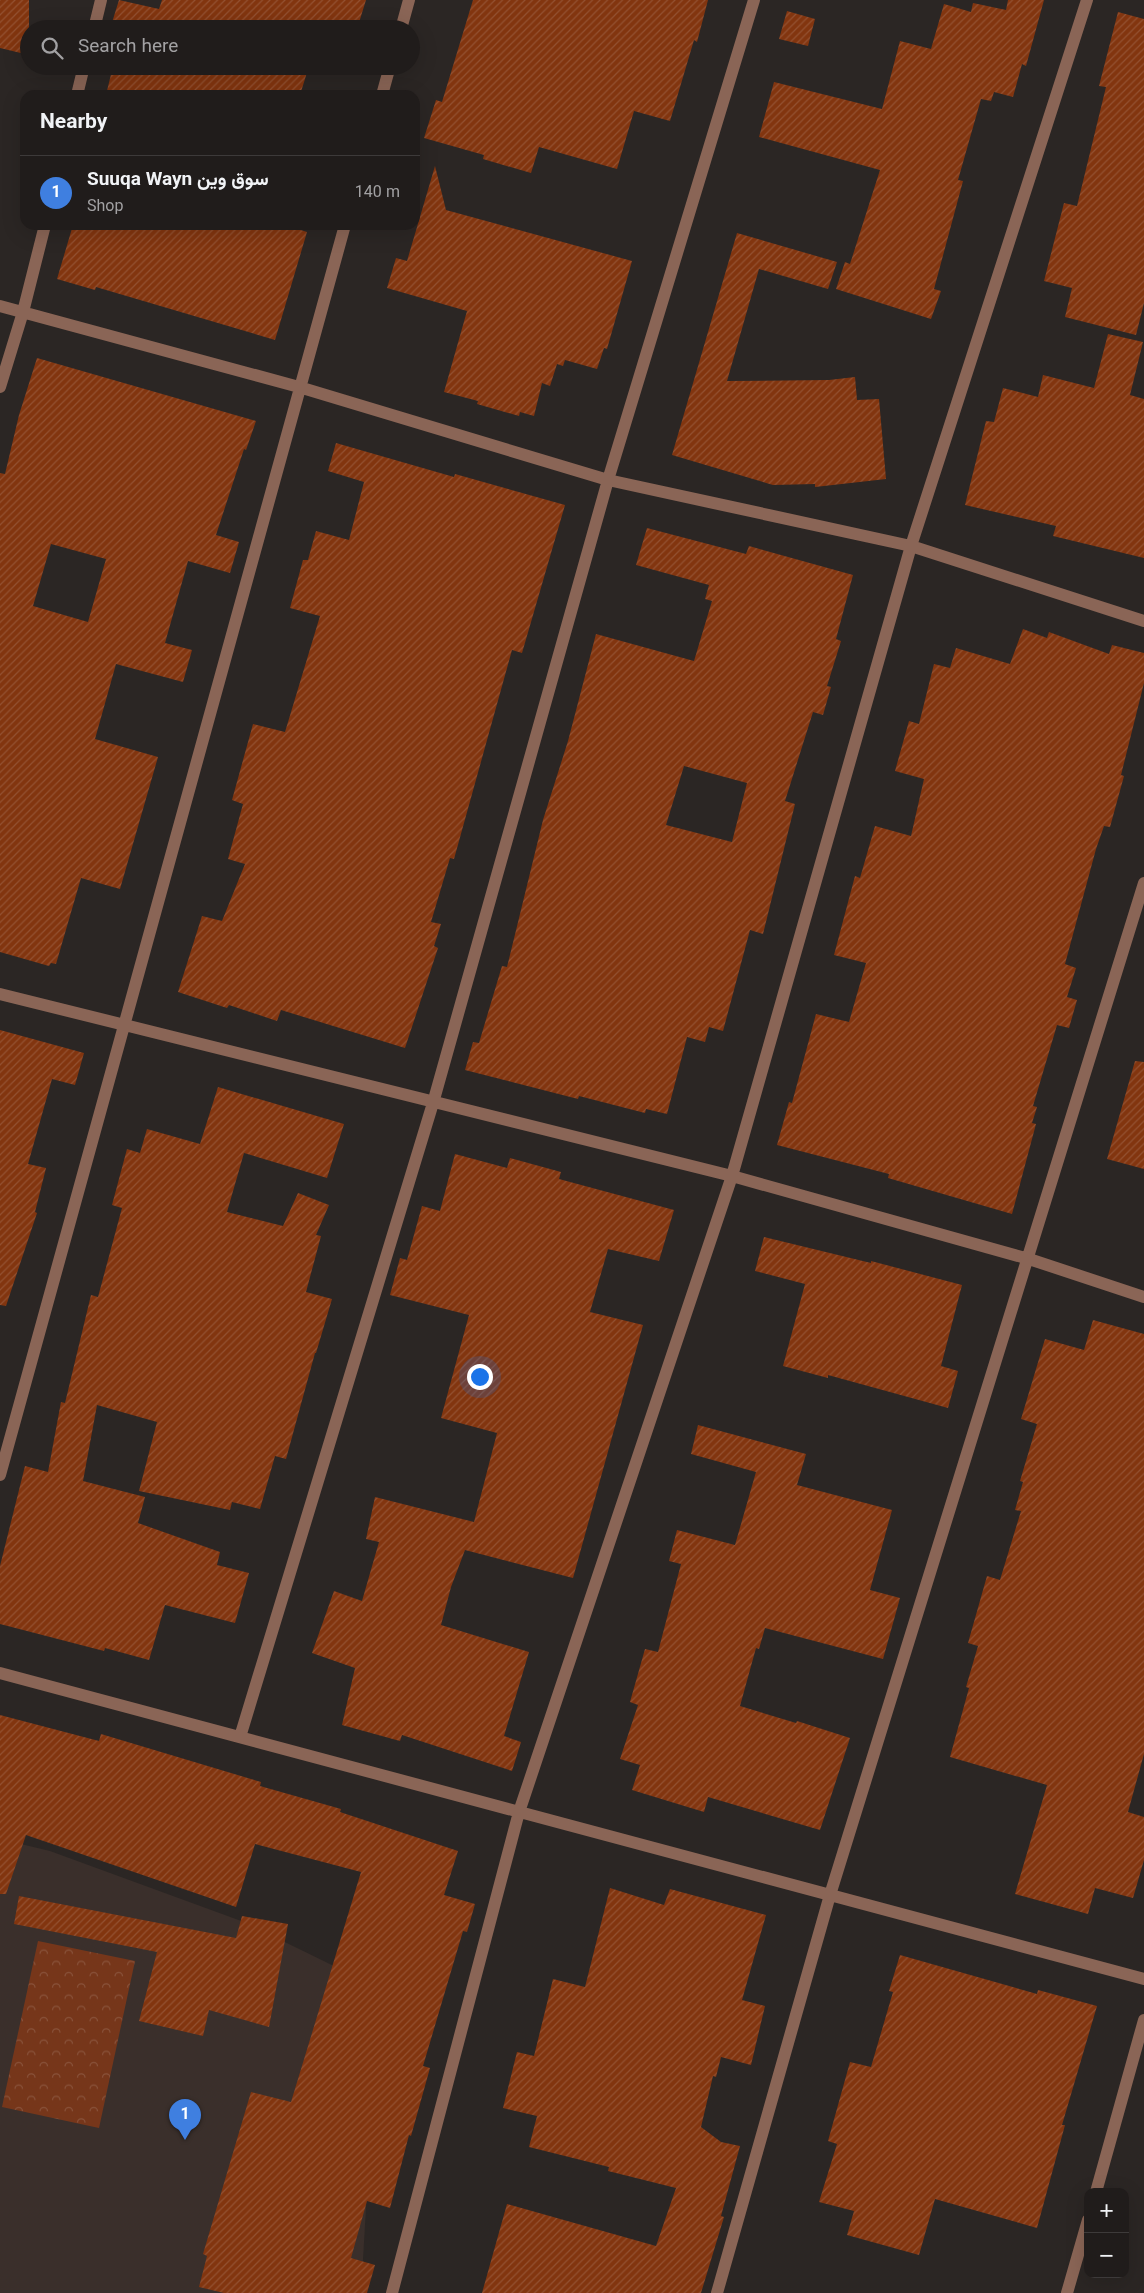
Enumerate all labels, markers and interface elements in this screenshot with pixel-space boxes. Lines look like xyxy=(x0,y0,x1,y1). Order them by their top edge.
search box xyxy=(20,20,420,75)
text: Search here xyxy=(78,33,178,62)
icon: search xyxy=(38,34,66,62)
text: Nearby xyxy=(40,106,107,139)
text: Suuqa Wayn سوق وين xyxy=(87,166,269,195)
text: 1 xyxy=(51,181,61,206)
text: 140 m xyxy=(355,181,400,206)
text: Shop xyxy=(87,195,123,220)
your location xyxy=(467,1364,493,1390)
pin: 1 xyxy=(169,2099,201,2140)
map controls xyxy=(1084,2188,1129,2278)
button: + xyxy=(1084,2188,1129,2233)
button: − xyxy=(1084,2233,1129,2278)

